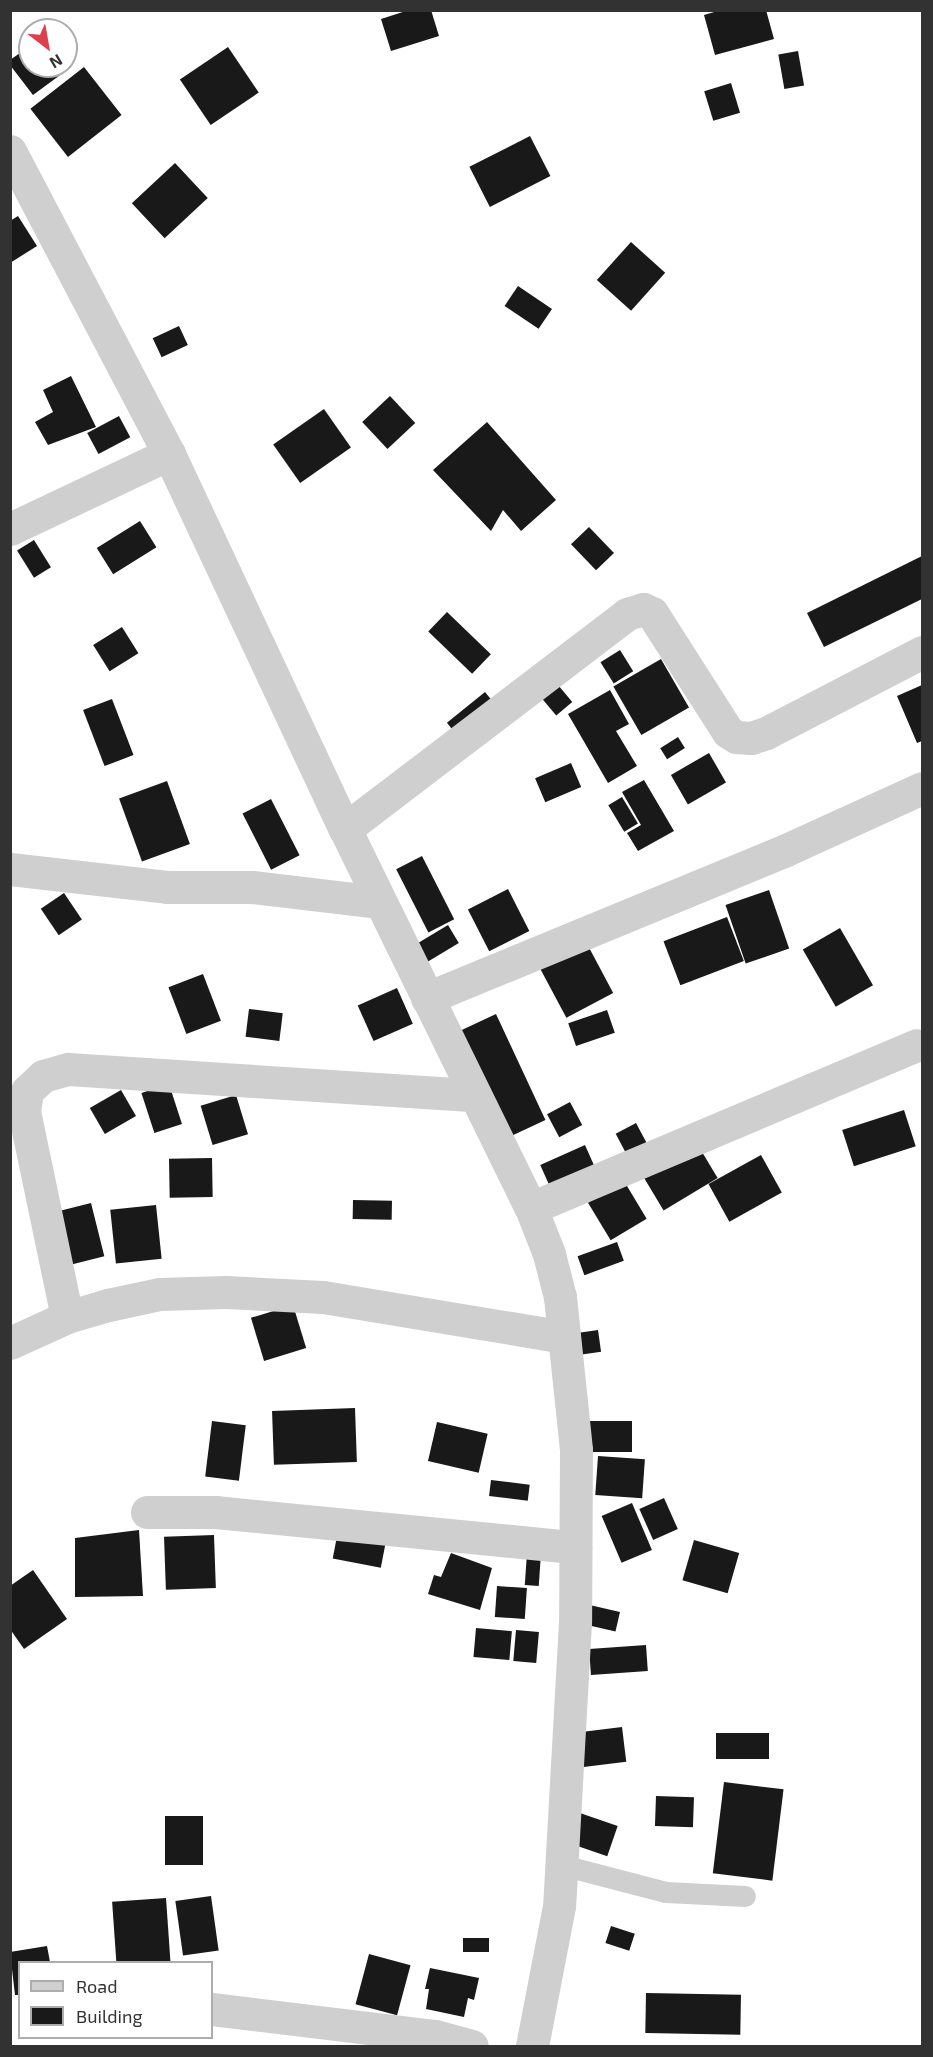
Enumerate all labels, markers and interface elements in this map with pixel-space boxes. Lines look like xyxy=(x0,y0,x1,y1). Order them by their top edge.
north arrow xyxy=(18,18,78,78)
text: N xyxy=(47,51,66,73)
legend xyxy=(18,1961,213,2039)
text: Road xyxy=(76,1975,117,1997)
text: Building xyxy=(76,2005,143,2027)

